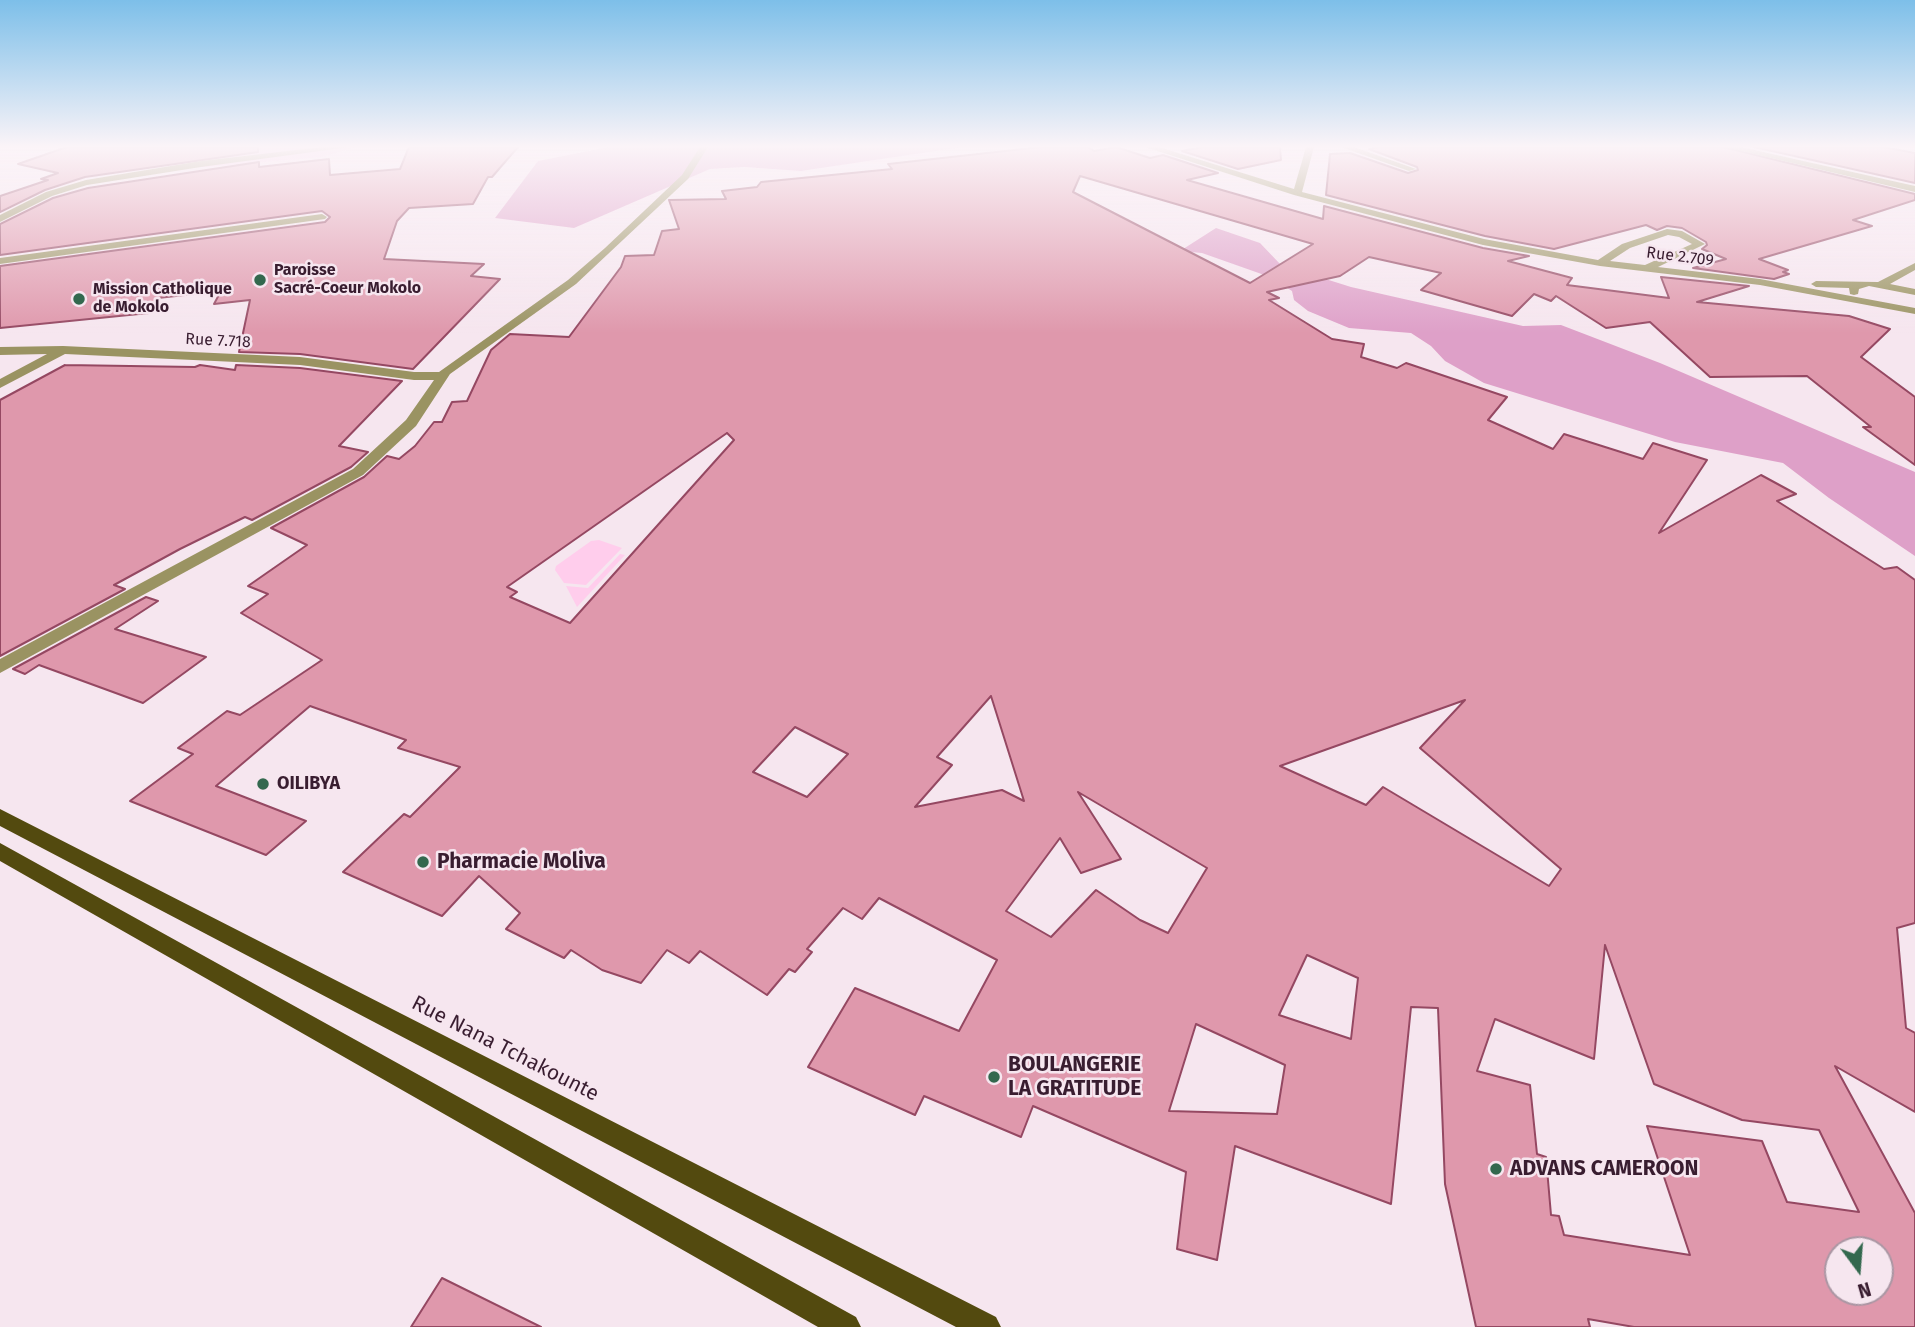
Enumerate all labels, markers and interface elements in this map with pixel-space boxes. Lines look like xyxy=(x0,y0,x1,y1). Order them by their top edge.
street label: Rue 2.709 xyxy=(1645,243,1715,271)
place label: Paroisse Sacré-Coeur Mokolo xyxy=(274,261,421,299)
marker: Paroisse Sacré-Coeur Mokolo xyxy=(252,272,268,288)
place label: Mission Catholique de Mokolo xyxy=(93,280,232,318)
marker: Mission Catholique de Mokolo xyxy=(71,291,87,307)
street label: Rue 7.718 xyxy=(185,330,251,352)
place label: OILIBYA xyxy=(277,773,340,795)
marker: OILIBYA xyxy=(255,776,271,792)
place label: Pharmacie Moliva xyxy=(437,849,606,875)
marker: Pharmacie Moliva xyxy=(415,854,431,870)
street label: Rue Nana Tchakounte xyxy=(407,991,603,1107)
place label: BOULANGERIE LA GRATITUDE xyxy=(1008,1052,1141,1102)
marker: BOULANGERIE LA GRATITUDE xyxy=(986,1069,1002,1085)
place label: ADVANS CAMEROON xyxy=(1510,1156,1698,1182)
marker: ADVANS CAMEROON xyxy=(1488,1161,1504,1177)
north arrow xyxy=(1824,1236,1894,1306)
text: N xyxy=(1855,1277,1874,1303)

